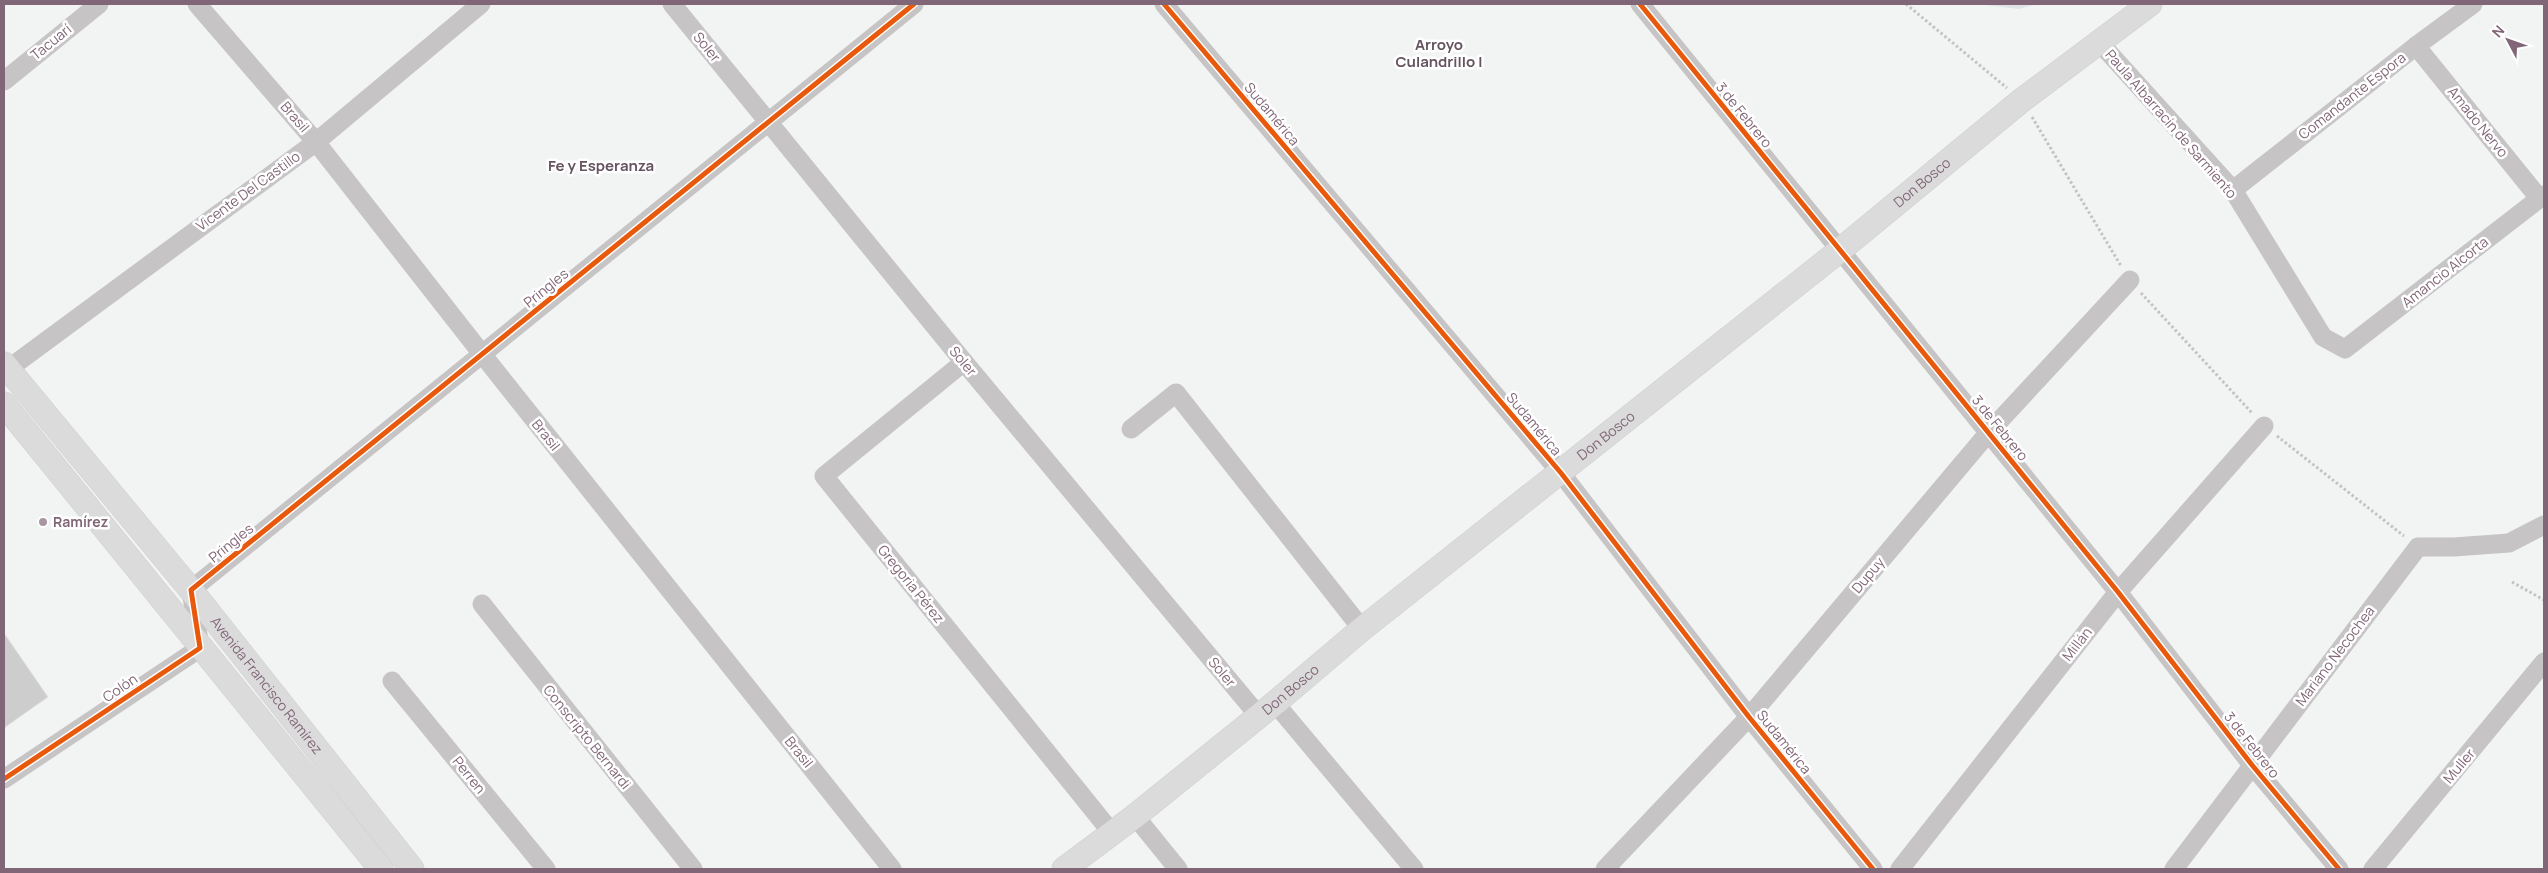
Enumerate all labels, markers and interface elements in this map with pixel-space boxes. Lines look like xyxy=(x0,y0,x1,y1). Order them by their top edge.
north arrow xyxy=(2483,15,2533,65)
street label: Tacuarí xyxy=(26,19,75,64)
text: N xyxy=(2487,21,2508,41)
street label: Soler xyxy=(689,28,725,66)
district label: Arroyo Culandrillo I xyxy=(1396,34,1482,72)
street label: Paula Albarracín de Sarmiento xyxy=(2101,45,2241,202)
street label: Comandante Espora xyxy=(2294,48,2409,144)
street label: Sudamérica xyxy=(1240,78,1304,149)
street label: 3 de Febrero xyxy=(1712,78,1777,152)
street label: Amado Nervo xyxy=(2444,82,2513,161)
street label: Brasil xyxy=(277,97,314,136)
street label: Vicente Del Castillo xyxy=(192,146,303,235)
street label: Don Bosco xyxy=(1889,153,1954,211)
district label: Fe y Esperanza xyxy=(548,155,654,176)
street label: Amancio Alcorta xyxy=(2397,232,2492,311)
street label: Pringles xyxy=(519,264,572,311)
street label: Soler xyxy=(945,342,981,380)
street label: Sudamérica xyxy=(1502,388,1566,459)
street label: 3 de Febrero xyxy=(1968,391,2033,465)
street label: Don Bosco xyxy=(1573,406,1639,464)
street label: Brasil xyxy=(528,415,565,454)
place label: Ramírez xyxy=(53,512,108,531)
marker: Ramírez xyxy=(37,516,49,528)
street label: Pringles xyxy=(204,519,257,566)
street label: Gregoria Pérez xyxy=(874,541,949,627)
street label: Dupuy xyxy=(1847,552,1889,597)
street label: Mariano Necochea xyxy=(2291,602,2378,710)
street label: Avenida Francisco Ramírez xyxy=(207,612,327,758)
street label: Millán xyxy=(2058,623,2096,664)
street label: Soler xyxy=(1204,653,1240,691)
street label: Don Bosco xyxy=(1258,660,1323,719)
street label: Colón xyxy=(99,669,141,706)
street label: Conscripto Bernardi xyxy=(539,681,635,793)
street label: Sudamérica xyxy=(1753,706,1816,778)
street label: 3 de Febrero xyxy=(2220,708,2284,782)
street label: Brasil xyxy=(781,732,818,771)
street label: Muller xyxy=(2439,744,2479,787)
street label: Perren xyxy=(449,752,490,797)

